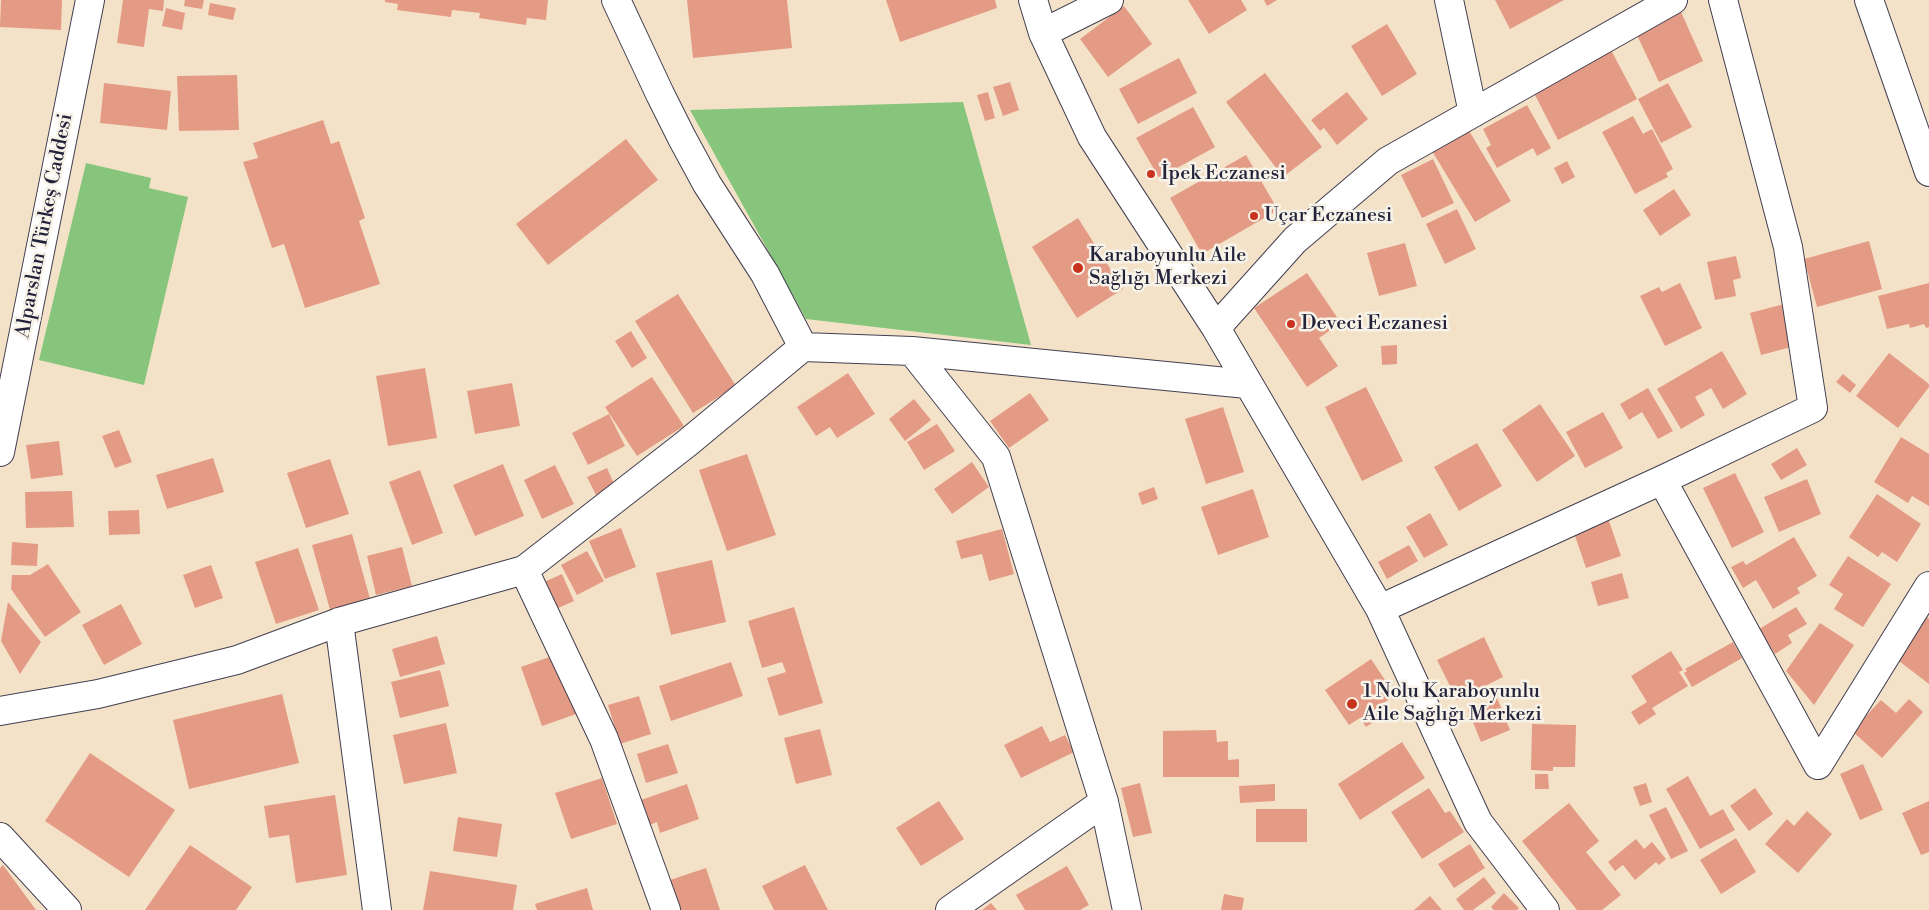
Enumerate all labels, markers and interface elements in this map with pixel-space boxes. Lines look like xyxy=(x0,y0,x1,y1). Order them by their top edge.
street label: Alparslan Türkeş Caddesi xyxy=(11,112,79,340)
place label: İpek Eczanesi xyxy=(1161,162,1286,186)
marker: İpek Eczanesi xyxy=(1145,168,1157,180)
place label: Uçar Eczanesi xyxy=(1264,204,1392,228)
marker: Uçar Eczanesi xyxy=(1248,210,1260,222)
place label: Karaboyunlu Aile Sağlığı Merkezi xyxy=(1089,244,1246,291)
marker: Karaboyunlu Aile Sağlığı Merkezi xyxy=(1071,261,1085,275)
place label: Deveci Eczanesi xyxy=(1301,312,1448,336)
marker: Deveci Eczanesi xyxy=(1285,318,1297,330)
place label: 1 Nolu Karaboyunlu Aile Sağlığı Merkezi xyxy=(1363,680,1542,727)
marker: 1 Nolu Karaboyunlu Aile Sağlığı Merkezi xyxy=(1345,697,1359,711)

